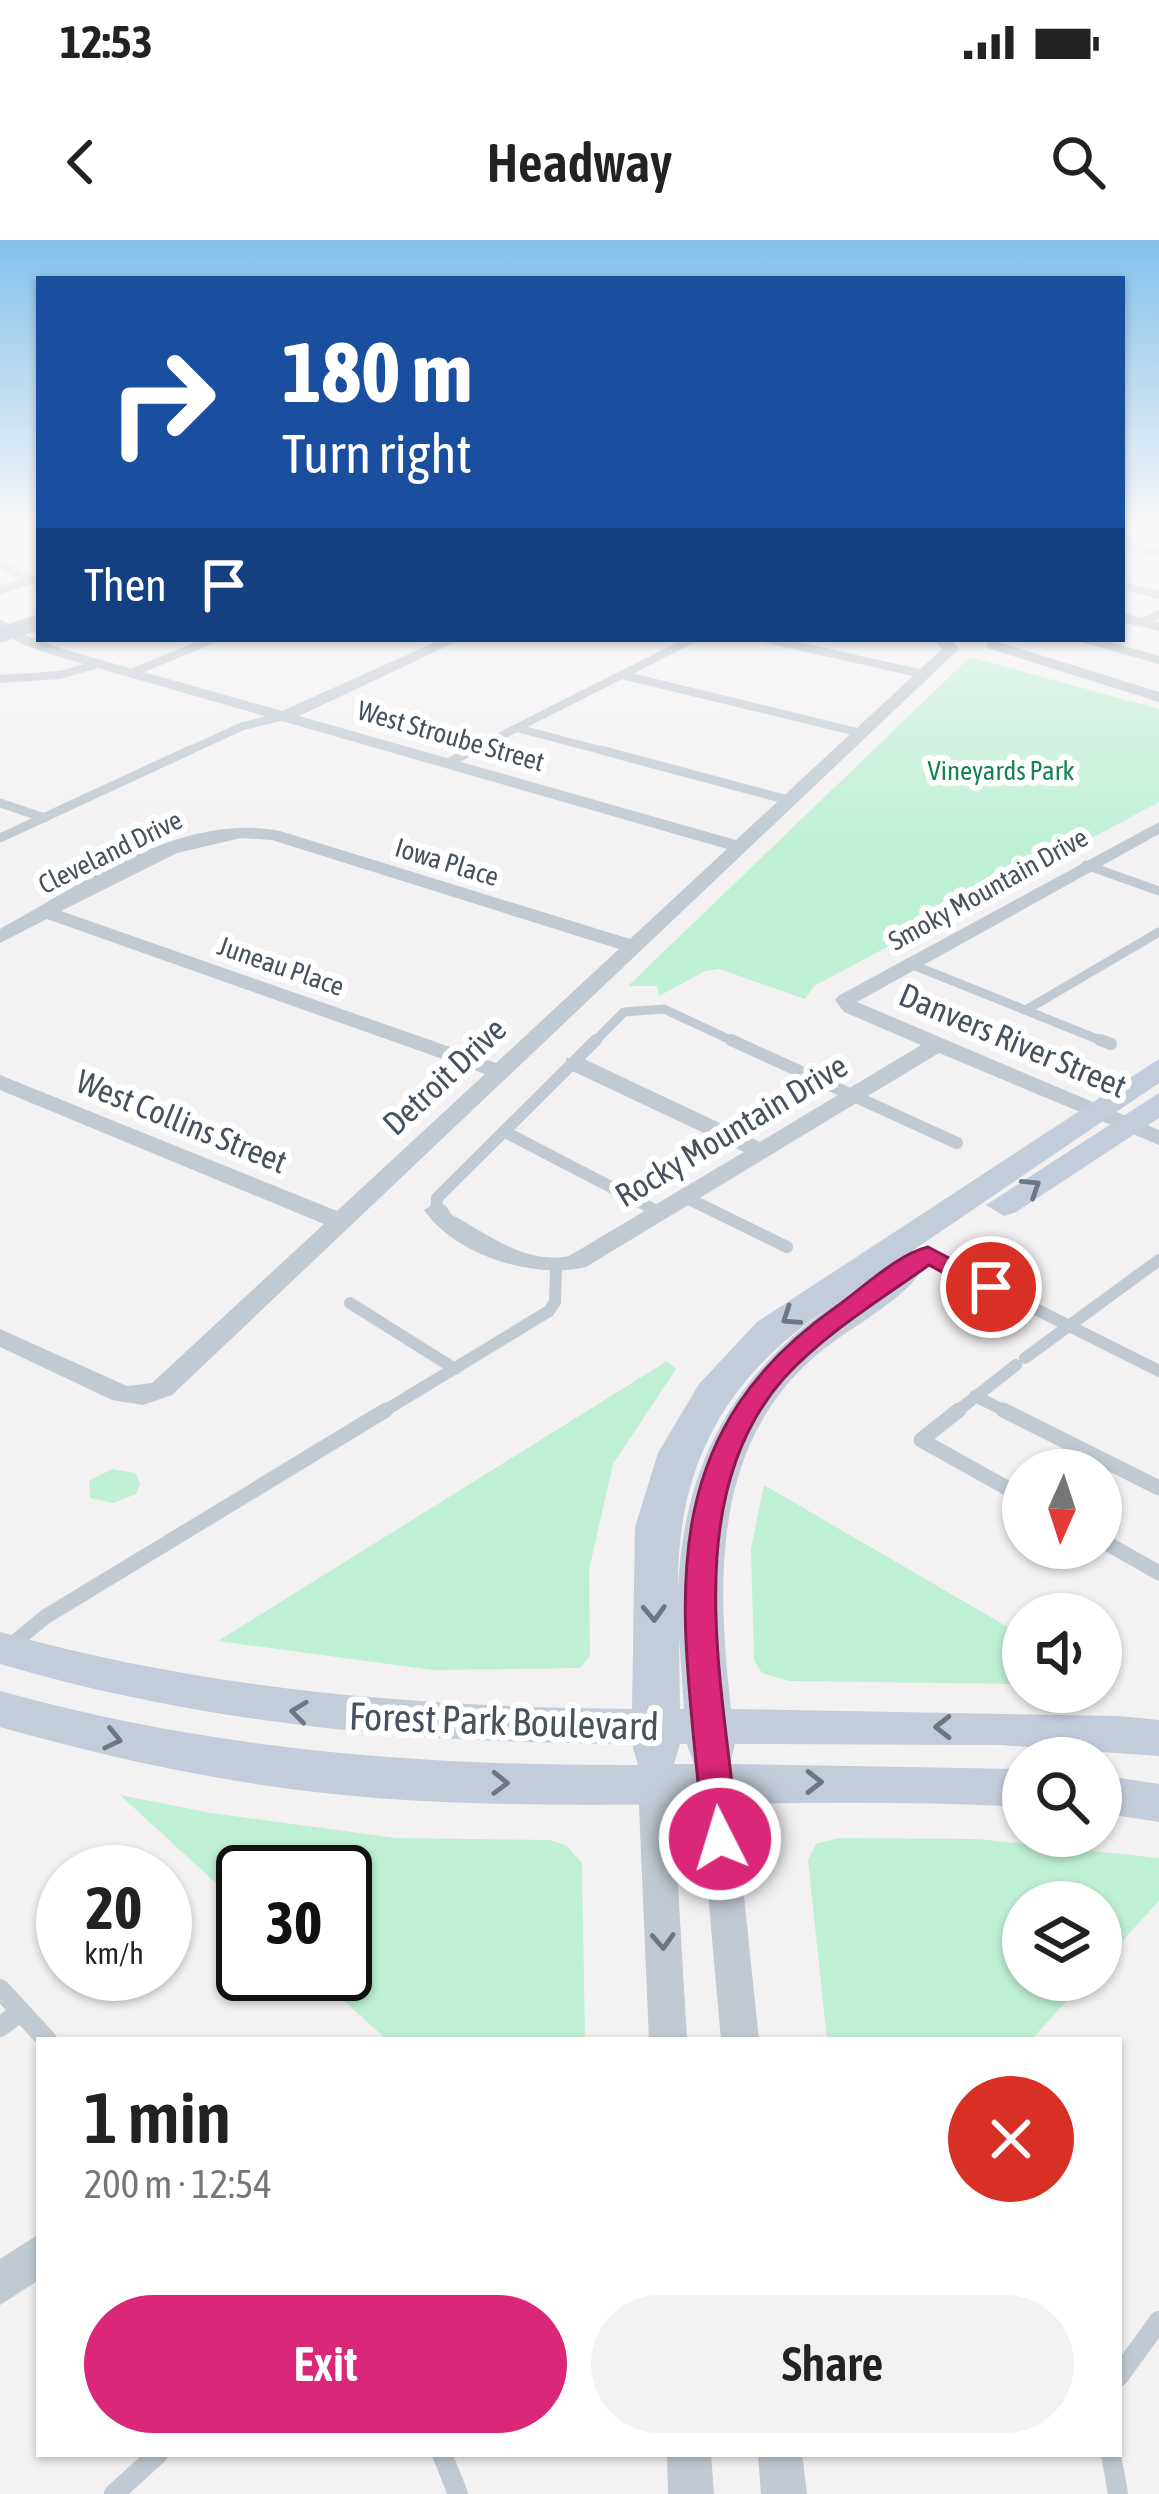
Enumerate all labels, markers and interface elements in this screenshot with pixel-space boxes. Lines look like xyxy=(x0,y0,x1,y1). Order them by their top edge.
text: 12:53 xyxy=(60,16,153,68)
icon: back xyxy=(48,129,114,195)
icon: search xyxy=(1045,129,1111,195)
text: Headway xyxy=(487,132,672,193)
icon: right xyxy=(84,324,240,480)
text: 180 m xyxy=(282,324,472,420)
text: Turn right xyxy=(282,423,472,484)
icon: arrive xyxy=(191,552,257,618)
text: Then xyxy=(84,559,167,611)
street label: West Stroube Street xyxy=(354,695,548,778)
park label: Vineyards Park xyxy=(927,755,1075,786)
street label: Cleveland Drive xyxy=(33,804,187,900)
street label: Smoky Mountain Drive xyxy=(883,821,1093,957)
street label: Iowa Place xyxy=(391,832,503,892)
street label: Juneau Place xyxy=(214,930,348,1002)
street label: Danvers River Street xyxy=(894,975,1132,1105)
street label: Detroit Drive xyxy=(375,1010,513,1142)
street label: Rocky Mountain Drive xyxy=(608,1046,854,1214)
street label: West Collins Street xyxy=(71,1062,293,1180)
one-way arrow xyxy=(1019,1178,1041,1201)
pin xyxy=(940,1236,1042,1338)
icon: arrive xyxy=(958,1254,1024,1320)
one-way arrow xyxy=(781,1303,803,1325)
north arrow xyxy=(1002,1449,1122,1569)
map controls xyxy=(1002,1449,1122,2001)
button: sound xyxy=(1002,1593,1122,1713)
one-way arrow xyxy=(641,1604,667,1623)
street label: Forest Park Boulevard xyxy=(348,1694,660,1748)
one-way arrow xyxy=(289,1700,309,1726)
one-way arrow xyxy=(933,1714,951,1740)
one-way arrow xyxy=(103,1725,123,1750)
button: search xyxy=(1002,1737,1122,1857)
one-way arrow xyxy=(491,1769,510,1795)
one-way arrow xyxy=(806,1769,824,1795)
position arrow xyxy=(657,1776,783,1902)
speed limit sign: 30 xyxy=(216,1845,372,2001)
text: 20 xyxy=(86,1873,142,1942)
button: layers xyxy=(1002,1881,1122,2001)
one-way arrow xyxy=(650,1932,676,1951)
text: km/h xyxy=(84,1936,144,1970)
text: 1 min xyxy=(84,2076,231,2158)
button: close xyxy=(948,2076,1074,2202)
text: 200 m · 12:54 xyxy=(84,2162,272,2206)
button: Exit xyxy=(84,2295,567,2433)
button: Share xyxy=(591,2295,1074,2433)

